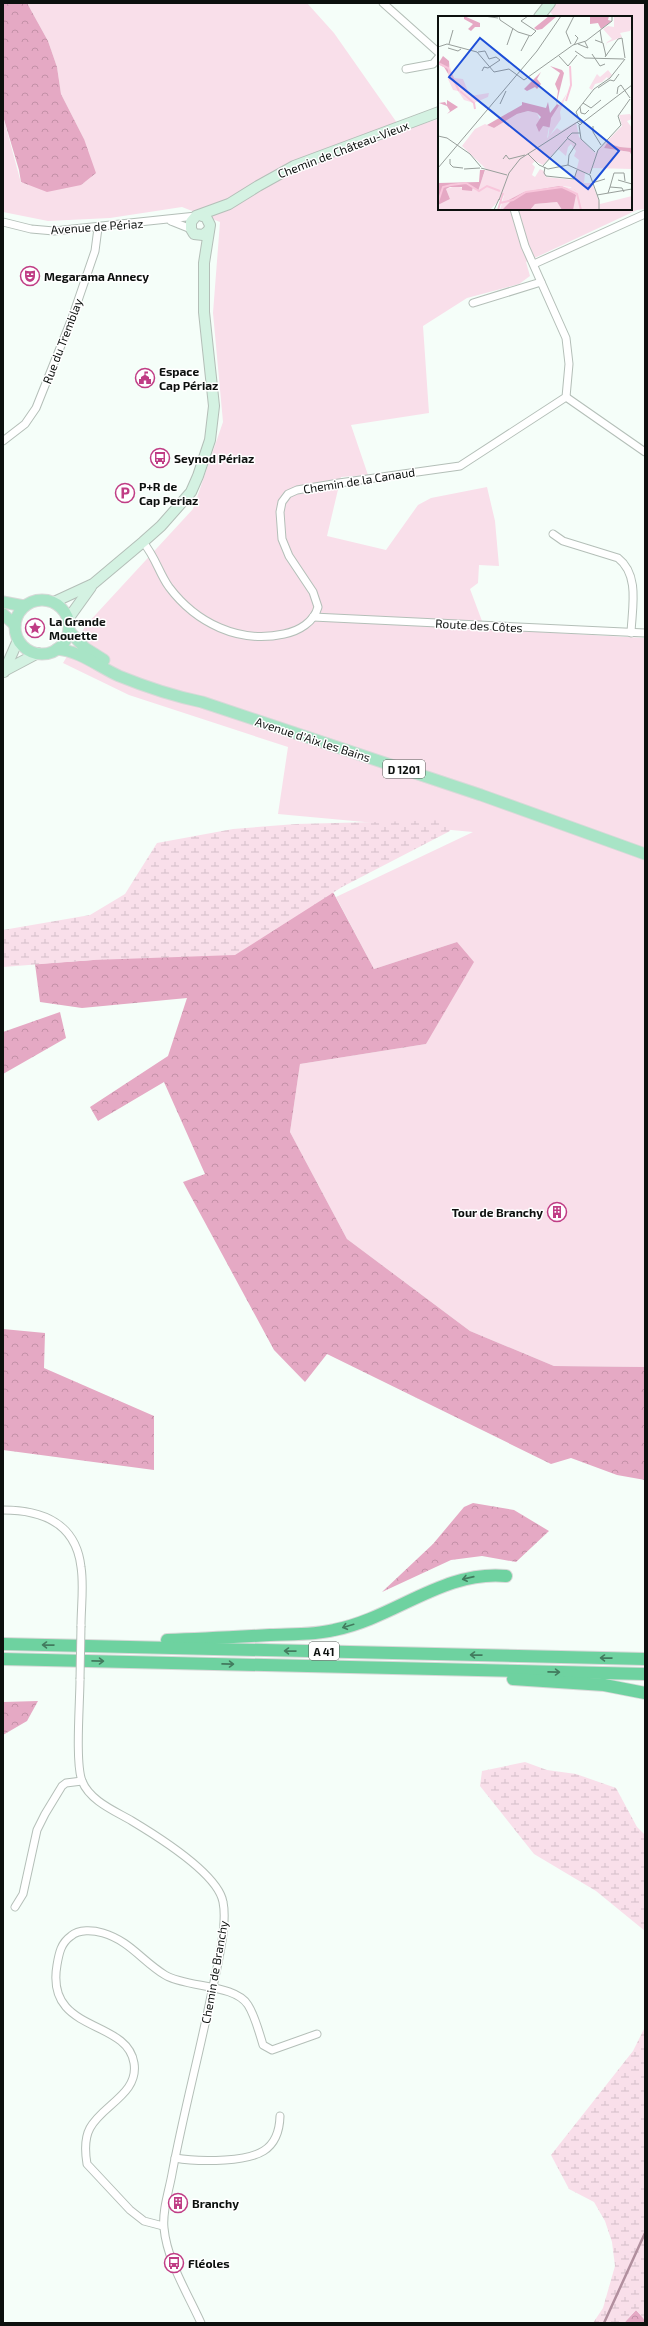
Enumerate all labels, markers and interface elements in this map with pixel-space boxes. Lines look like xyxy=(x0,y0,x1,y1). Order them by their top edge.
inset map xyxy=(438,16,632,210)
street label: Chemin de Château-Vieux xyxy=(275,117,411,180)
street label: Avenue de Périaz xyxy=(50,216,144,236)
theatre icon: Megarama Annecy xyxy=(19,265,41,287)
place label: Megarama Annecy xyxy=(44,269,149,284)
street label: Rue du Tremblay xyxy=(39,296,85,386)
place label: Espace Cap Périaz xyxy=(159,364,218,392)
public building icon: Espace Cap Périaz xyxy=(134,367,156,389)
bus stop icon: Seynod Périaz xyxy=(149,447,171,469)
place label: Seynod Périaz xyxy=(174,451,254,466)
street label: Chemin de la Canaud xyxy=(302,464,416,496)
place label: P+R de Cap Periaz xyxy=(139,479,198,507)
parking icon: P+R de Cap Periaz xyxy=(114,482,136,504)
place label: La Grande Mouette xyxy=(49,614,106,642)
street label: Route des Côtes xyxy=(435,616,523,634)
place icon: La Grande Mouette xyxy=(24,617,46,639)
street label: Avenue d'Aix les Bains xyxy=(254,714,372,764)
road number: D 1201 xyxy=(383,760,425,778)
building icon: Tour de Branchy xyxy=(546,1201,568,1223)
place label: Tour de Branchy xyxy=(452,1205,543,1220)
one-way arrow xyxy=(462,1574,475,1582)
one-way arrow xyxy=(341,1623,354,1630)
one-way arrow xyxy=(42,1641,55,1649)
road number: A 41 xyxy=(309,1642,339,1660)
one-way arrow xyxy=(284,1647,297,1654)
one-way arrow xyxy=(470,1651,483,1659)
one-way arrow xyxy=(600,1654,613,1662)
one-way arrow xyxy=(91,1658,104,1665)
one-way arrow xyxy=(221,1661,234,1668)
one-way arrow xyxy=(547,1668,560,1676)
street label: Chemin de Branchy xyxy=(198,1919,230,2025)
building icon: Branchy xyxy=(167,2192,189,2214)
place label: Branchy xyxy=(192,2196,239,2211)
bus stop icon: Fléoles xyxy=(163,2252,185,2274)
place label: Fléoles xyxy=(188,2256,230,2270)

